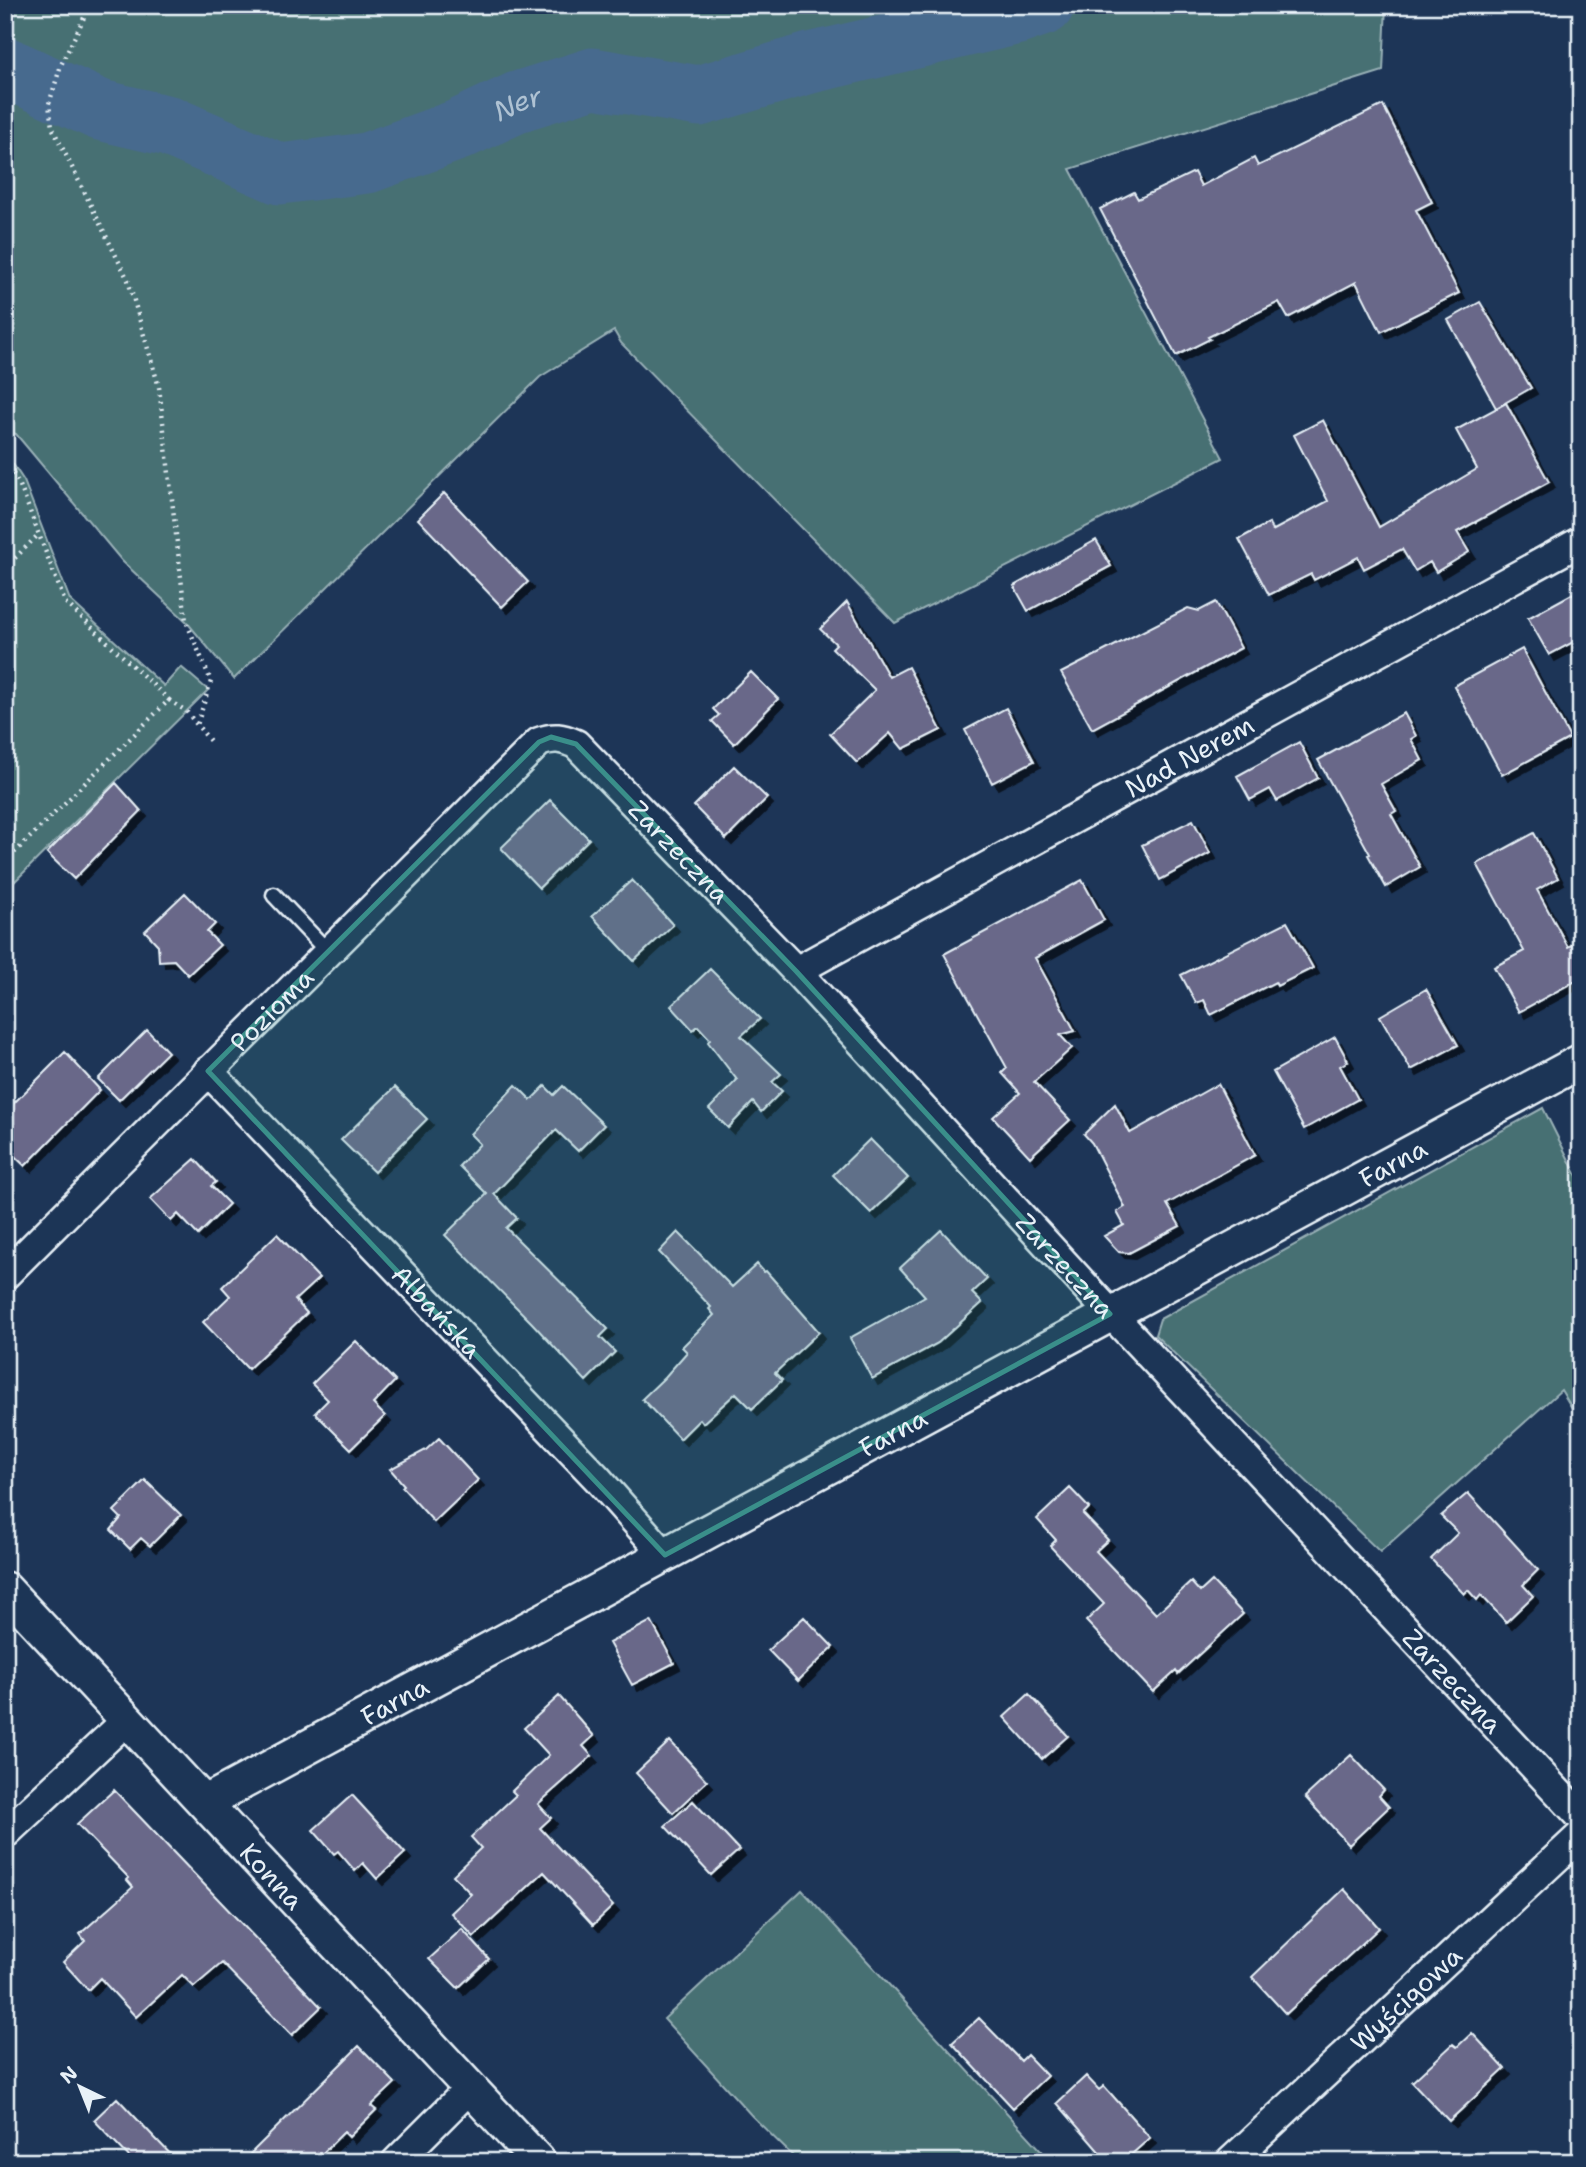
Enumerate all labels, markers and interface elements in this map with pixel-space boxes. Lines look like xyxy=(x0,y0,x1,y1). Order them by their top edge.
water label: Ner xyxy=(487,76,547,130)
street label: Nad Nerem xyxy=(1118,706,1260,805)
street label: Zarzeczna xyxy=(621,792,738,911)
street label: Pozioma xyxy=(221,960,321,1059)
street label: Farna xyxy=(1352,1130,1433,1195)
street label: Zarzeczna xyxy=(1008,1205,1123,1325)
street label: Albańska xyxy=(384,1257,490,1365)
street label: Farna xyxy=(852,1399,933,1465)
street label: Zarzeczna xyxy=(1396,1620,1511,1740)
street label: Farna xyxy=(354,1668,435,1733)
street label: Konna xyxy=(232,1835,312,1917)
street label: Wyścigowa xyxy=(1342,1938,1469,2059)
north arrow xyxy=(46,2052,116,2122)
text: N xyxy=(55,2061,83,2089)

